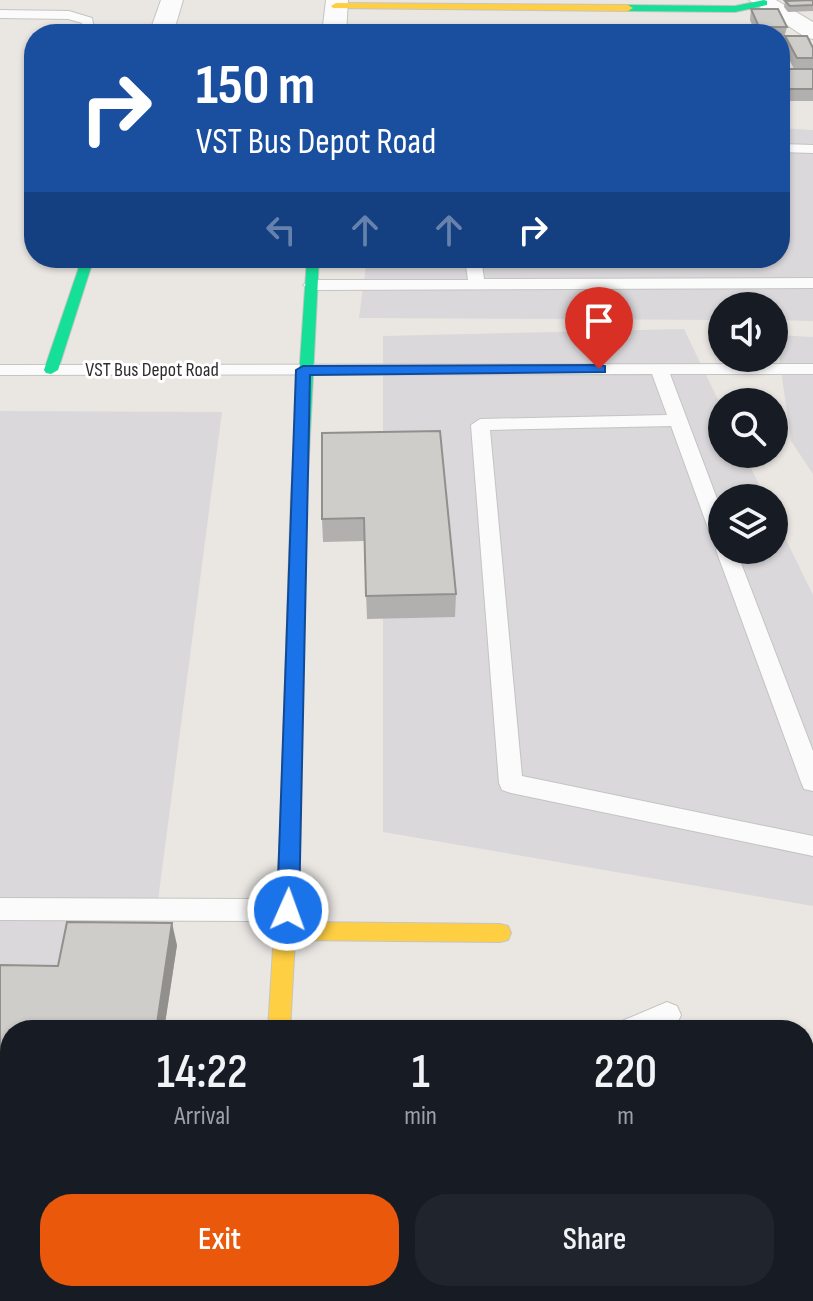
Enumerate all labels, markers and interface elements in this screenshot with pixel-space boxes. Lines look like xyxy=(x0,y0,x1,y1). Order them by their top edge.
text: 150 m xyxy=(196,53,315,120)
icon: right xyxy=(64,56,168,160)
text: VST Bus Depot Road xyxy=(196,121,436,164)
icon: left xyxy=(259,208,303,252)
icon: ahead xyxy=(343,208,387,252)
icon: ahead xyxy=(427,208,471,252)
icon: right xyxy=(511,208,555,252)
pin xyxy=(565,287,633,369)
map controls xyxy=(708,292,788,564)
button: sound xyxy=(708,292,788,372)
icon: arrive xyxy=(577,299,621,343)
street label: VST Bus Depot Road xyxy=(85,358,219,382)
button: search xyxy=(708,388,788,468)
button: layers xyxy=(708,484,788,564)
position arrow xyxy=(246,868,330,952)
text: 14:22 xyxy=(157,1044,248,1101)
text: 1 xyxy=(412,1044,430,1101)
text: 220 xyxy=(594,1044,657,1101)
text: Arrival xyxy=(174,1101,230,1132)
text: min xyxy=(404,1101,437,1132)
text: m xyxy=(617,1101,634,1132)
button: Exit xyxy=(40,1194,399,1286)
button: Share xyxy=(415,1194,774,1286)

